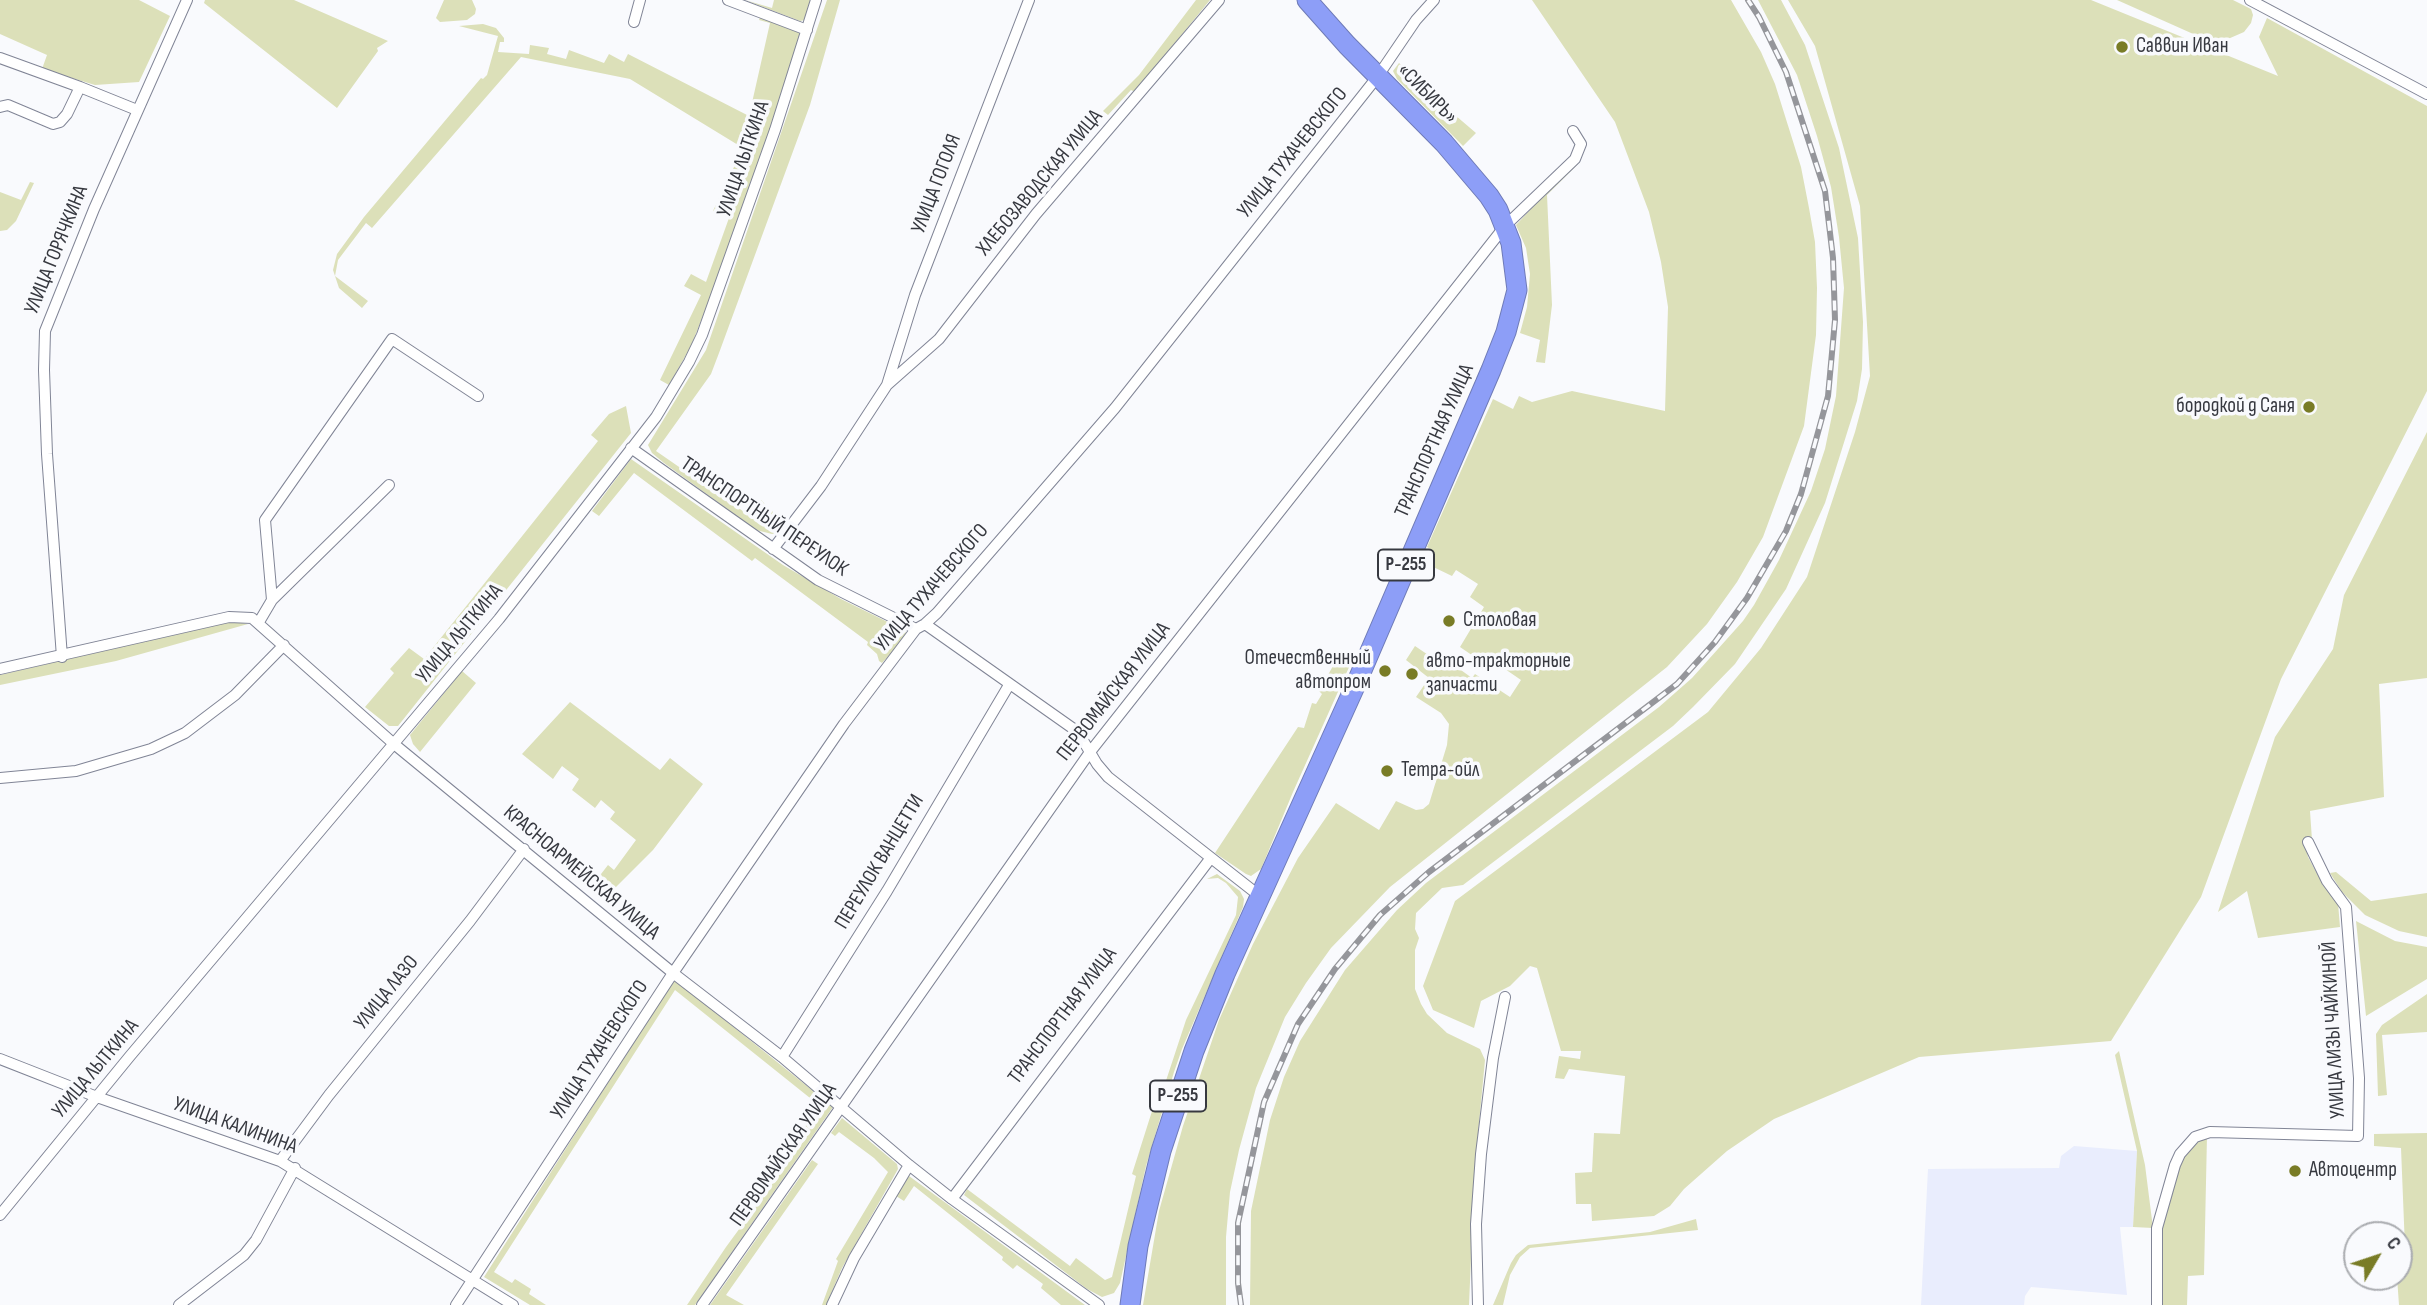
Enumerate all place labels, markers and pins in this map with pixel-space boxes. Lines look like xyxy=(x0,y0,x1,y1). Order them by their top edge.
place label: Саввин Иван xyxy=(2136,34,2228,60)
marker: Саввин Иван xyxy=(2114,39,2130,55)
place label: бородкой д Саня xyxy=(2176,394,2295,420)
marker: бородкой д Саня xyxy=(2301,399,2317,415)
place label: Столовая xyxy=(1463,608,1536,634)
marker: Столовая xyxy=(1441,613,1457,629)
place label: Отечественный автопром xyxy=(1245,646,1371,696)
place label: авто-тракторные запчасти xyxy=(1426,649,1571,699)
marker: Отечественный автопром xyxy=(1377,663,1393,679)
marker: авто-тракторные запчасти xyxy=(1404,666,1420,682)
place label: Тетра-ойл xyxy=(1401,758,1479,784)
marker: Тетра-ойл xyxy=(1379,763,1395,779)
place label: Автоцентр xyxy=(2309,1158,2397,1184)
marker: Автоцентр xyxy=(2287,1163,2303,1179)

